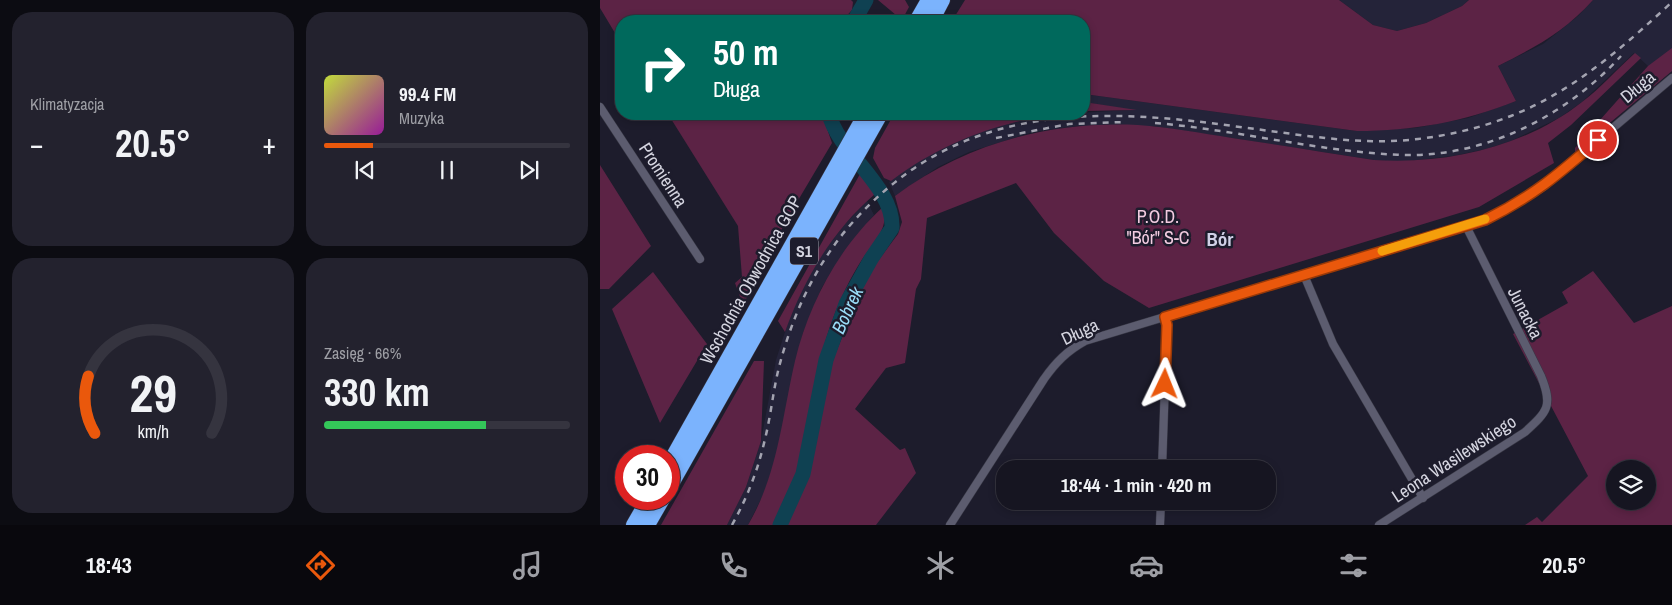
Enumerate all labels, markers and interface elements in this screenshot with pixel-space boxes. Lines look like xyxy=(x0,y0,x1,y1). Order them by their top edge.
text: 50 m xyxy=(713,29,778,76)
icon: right xyxy=(630,35,695,100)
street label: Długa xyxy=(1615,65,1660,109)
text: Długa xyxy=(713,74,760,104)
text: 99.4 FM xyxy=(399,81,456,107)
text: Klimatyzacja xyxy=(30,93,104,115)
text: Muzyka xyxy=(399,107,444,129)
text: 20.5° xyxy=(115,118,191,169)
pin xyxy=(1577,119,1619,161)
text: − xyxy=(30,125,43,163)
text: + xyxy=(263,125,276,163)
icon: arrive xyxy=(1584,126,1612,154)
street label: Promienna xyxy=(633,138,694,212)
icon: previous xyxy=(351,156,379,184)
icon: pause xyxy=(433,156,461,184)
icon: next xyxy=(515,156,543,184)
street label: Wschodnia Obwodnica GOP xyxy=(694,191,808,369)
park label: P.O.D. "Bór" S-C xyxy=(1127,204,1189,250)
district label: Bór xyxy=(1207,226,1233,252)
road number: S1 xyxy=(790,238,818,264)
water label: Bobrek xyxy=(825,281,870,338)
street label: Junacka xyxy=(1502,283,1549,343)
street label: Długa xyxy=(1057,312,1103,351)
text: Zasięg · 66% xyxy=(324,342,401,364)
position arrow xyxy=(1138,357,1190,409)
text: 29 xyxy=(129,358,177,428)
text: 330 km xyxy=(324,367,430,418)
street label: Leona Wasilewskiego xyxy=(1387,409,1521,508)
text: km/h xyxy=(137,420,169,444)
speed limit sign: 30 xyxy=(615,445,680,510)
map controls xyxy=(1606,460,1656,510)
button: layers xyxy=(1606,460,1656,510)
text: 18:44 · 1 min · 420 m xyxy=(1061,472,1211,498)
icon: directions xyxy=(303,548,338,583)
icon: music xyxy=(510,548,545,583)
icon: phone xyxy=(716,548,751,583)
icon: climate xyxy=(923,548,958,583)
icon: car xyxy=(1129,548,1164,583)
icon: filters xyxy=(1336,548,1371,583)
text: 18:43 xyxy=(86,550,132,580)
text: 20.5° xyxy=(1542,550,1586,580)

